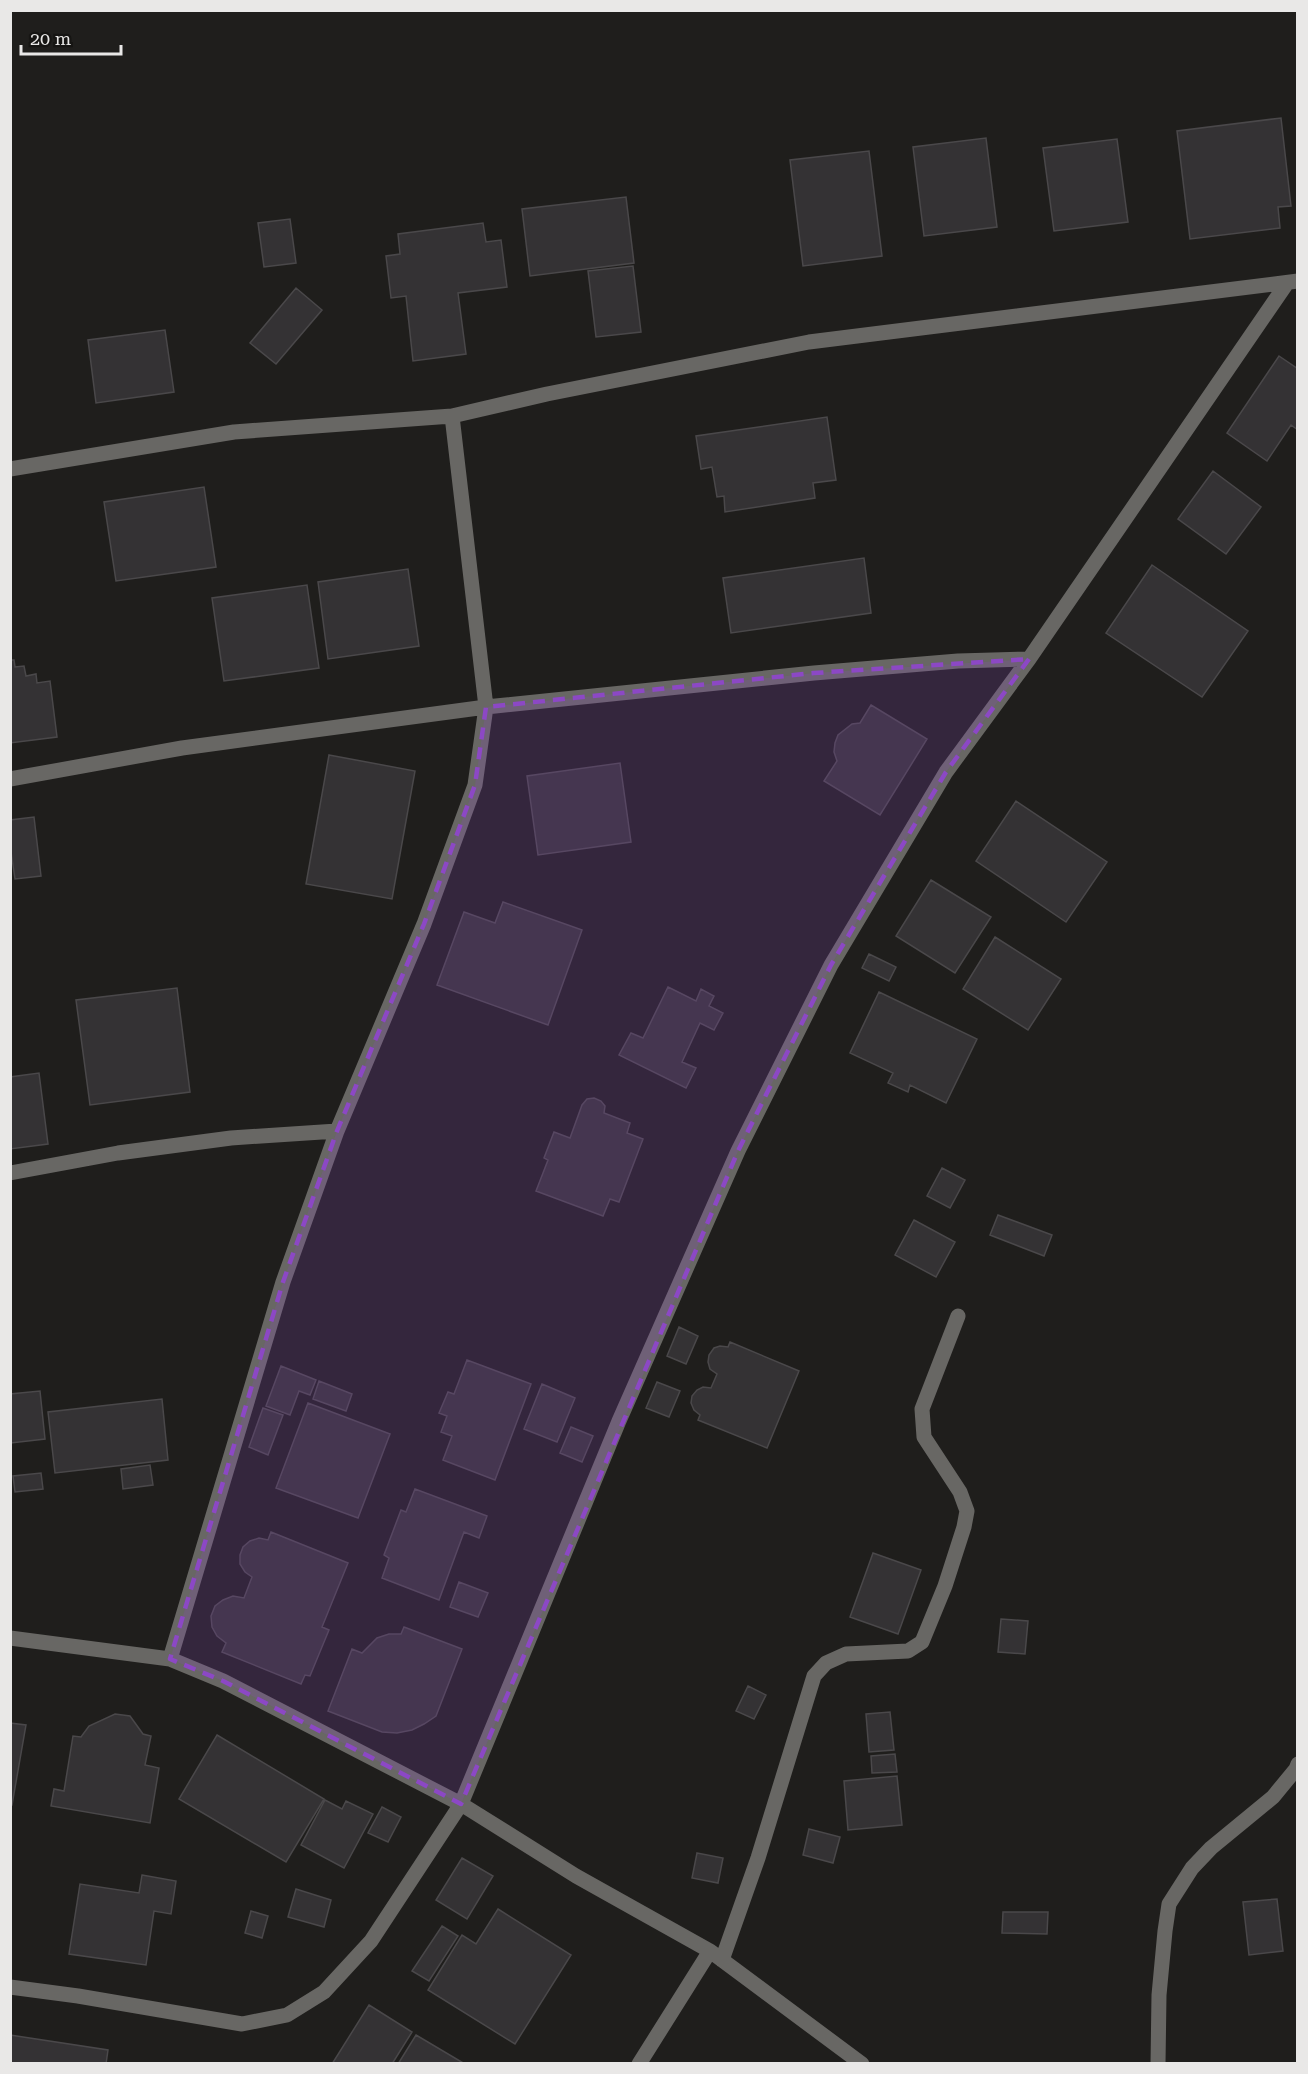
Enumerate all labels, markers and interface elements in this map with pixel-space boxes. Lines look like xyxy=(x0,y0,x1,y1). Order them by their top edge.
scale bar xyxy=(21,18,122,56)
text: 20 m xyxy=(30,28,71,49)

